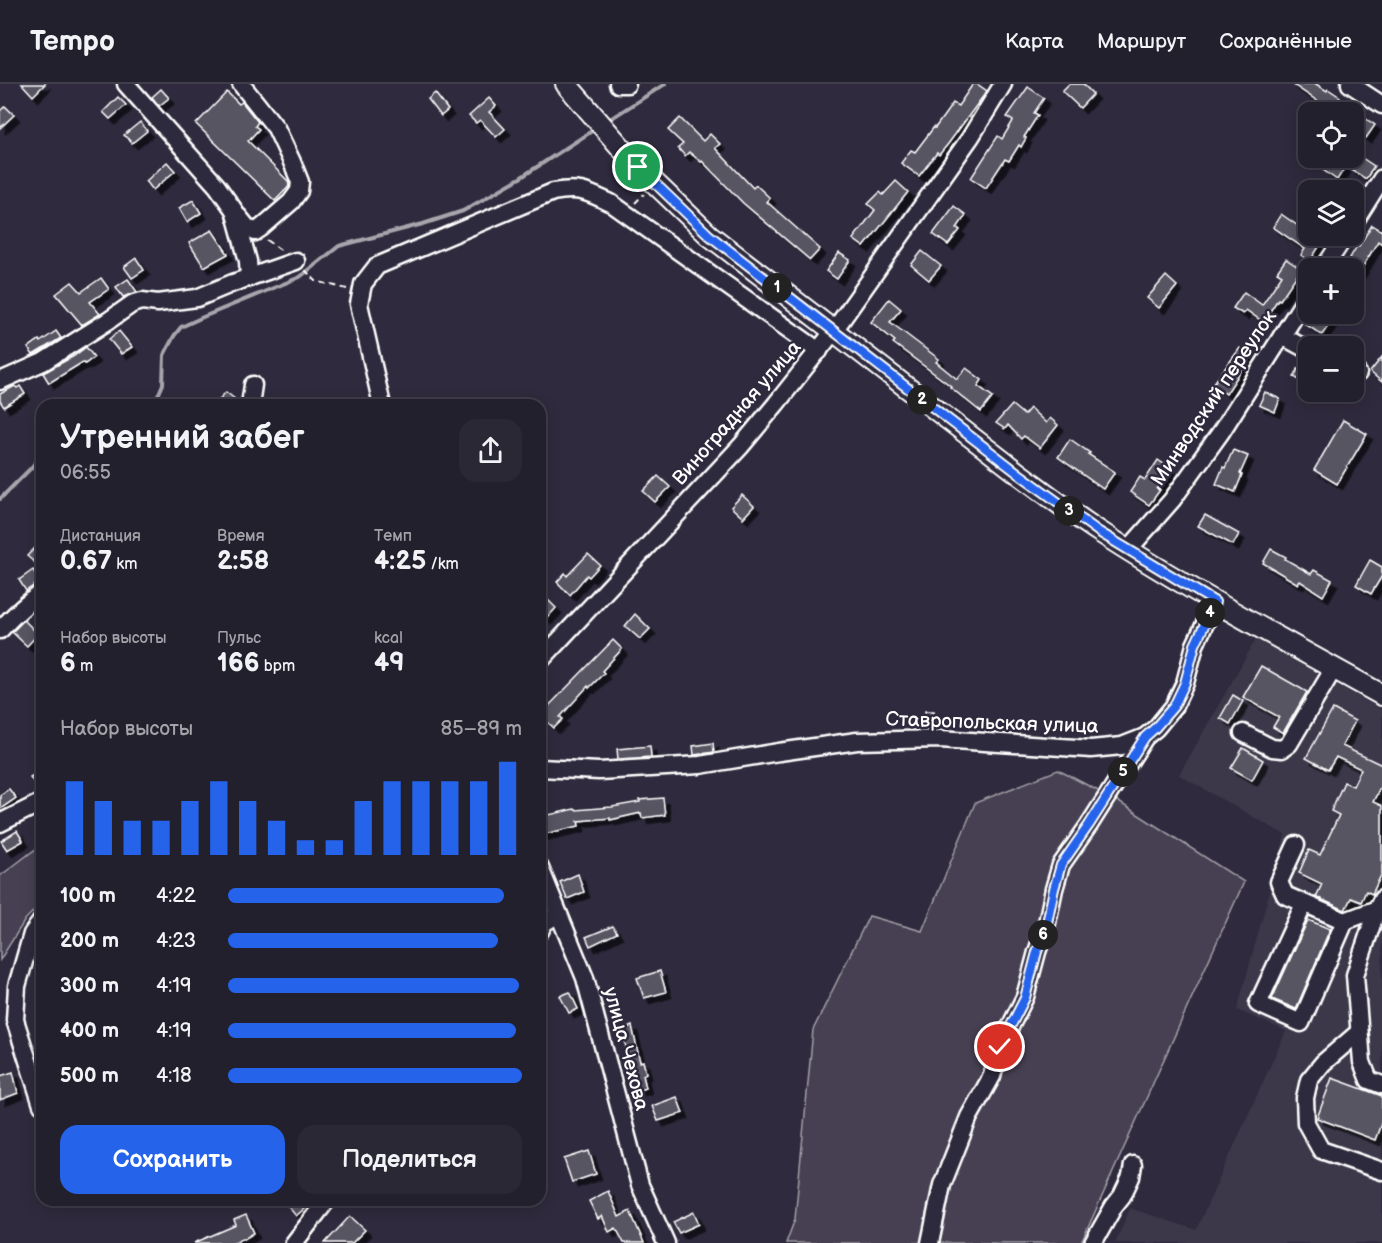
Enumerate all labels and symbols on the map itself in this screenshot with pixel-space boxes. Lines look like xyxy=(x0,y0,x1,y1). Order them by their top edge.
pin xyxy=(612,141,663,192)
pin: 1 xyxy=(762,273,792,303)
street label: Минводский переулок xyxy=(1146,305,1282,490)
street label: Виноградная улица xyxy=(668,336,806,490)
pin: 2 xyxy=(907,385,937,415)
pin: 3 xyxy=(1054,496,1084,526)
pin: 4 xyxy=(1195,598,1225,628)
street label: Ставропольская улица xyxy=(885,707,1099,739)
pin: 5 xyxy=(1108,757,1138,787)
pin: 6 xyxy=(1028,920,1058,950)
street label: улица Чехова xyxy=(598,985,654,1113)
pin xyxy=(974,1021,1025,1072)

